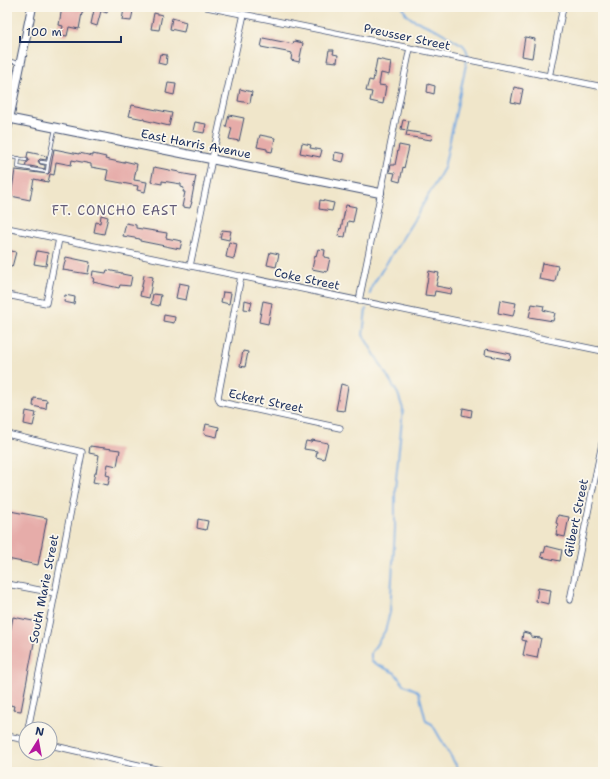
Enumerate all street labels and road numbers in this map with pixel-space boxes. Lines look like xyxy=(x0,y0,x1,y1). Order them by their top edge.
street label: Preusser Street xyxy=(362,20,452,54)
street label: East Harris Avenue xyxy=(140,125,253,163)
street label: Coke Street xyxy=(273,264,341,294)
street label: Eckert Street xyxy=(227,385,305,417)
street label: Gilbert Street xyxy=(560,477,592,559)
street label: South Marie Street xyxy=(26,533,62,645)

